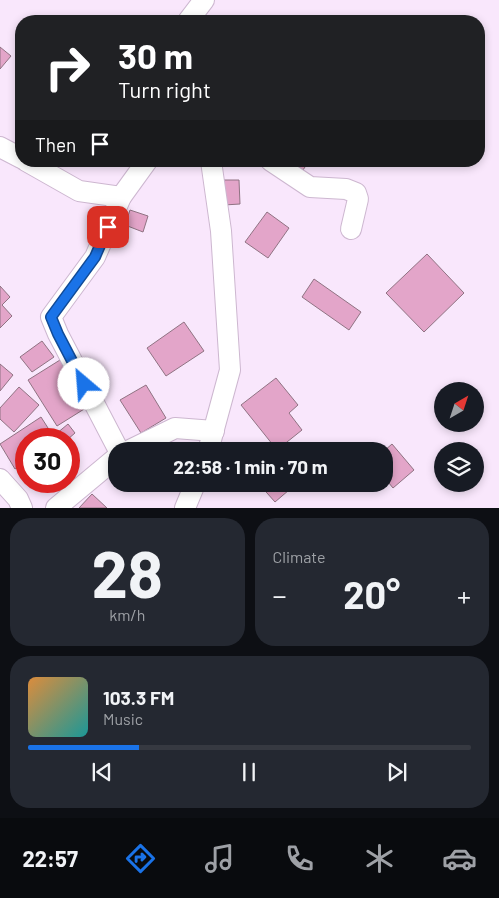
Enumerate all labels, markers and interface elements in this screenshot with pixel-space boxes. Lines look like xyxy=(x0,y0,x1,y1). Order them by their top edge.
text: 30 m xyxy=(118,34,193,76)
icon: right xyxy=(35,35,100,100)
text: Turn right xyxy=(118,76,211,102)
icon: arrive xyxy=(86,130,114,158)
text: Then xyxy=(35,133,76,156)
pin xyxy=(87,206,129,248)
icon: arrive xyxy=(94,213,122,241)
position arrow xyxy=(57,357,109,409)
north arrow xyxy=(434,382,484,432)
map controls xyxy=(434,382,484,492)
speed limit sign: 30 xyxy=(15,428,80,493)
button: layers xyxy=(434,442,484,492)
text: 22:58 · 1 min · 70 m xyxy=(173,455,328,478)
text: 28 xyxy=(91,533,163,611)
text: Climate xyxy=(273,547,325,566)
text: 20° xyxy=(343,571,400,617)
text: − xyxy=(273,578,287,612)
text: + xyxy=(457,578,471,612)
text: km/h xyxy=(109,605,145,624)
text: 103.3 FM xyxy=(103,686,174,709)
text: Music xyxy=(103,709,143,728)
icon: previous xyxy=(88,758,116,786)
icon: pause xyxy=(235,758,263,786)
icon: next xyxy=(383,758,411,786)
icon: directions xyxy=(123,841,158,876)
icon: music xyxy=(202,841,237,876)
icon: phone xyxy=(282,841,317,876)
icon: climate xyxy=(362,841,397,876)
icon: car xyxy=(442,841,477,876)
text: 22:57 xyxy=(22,845,78,871)

